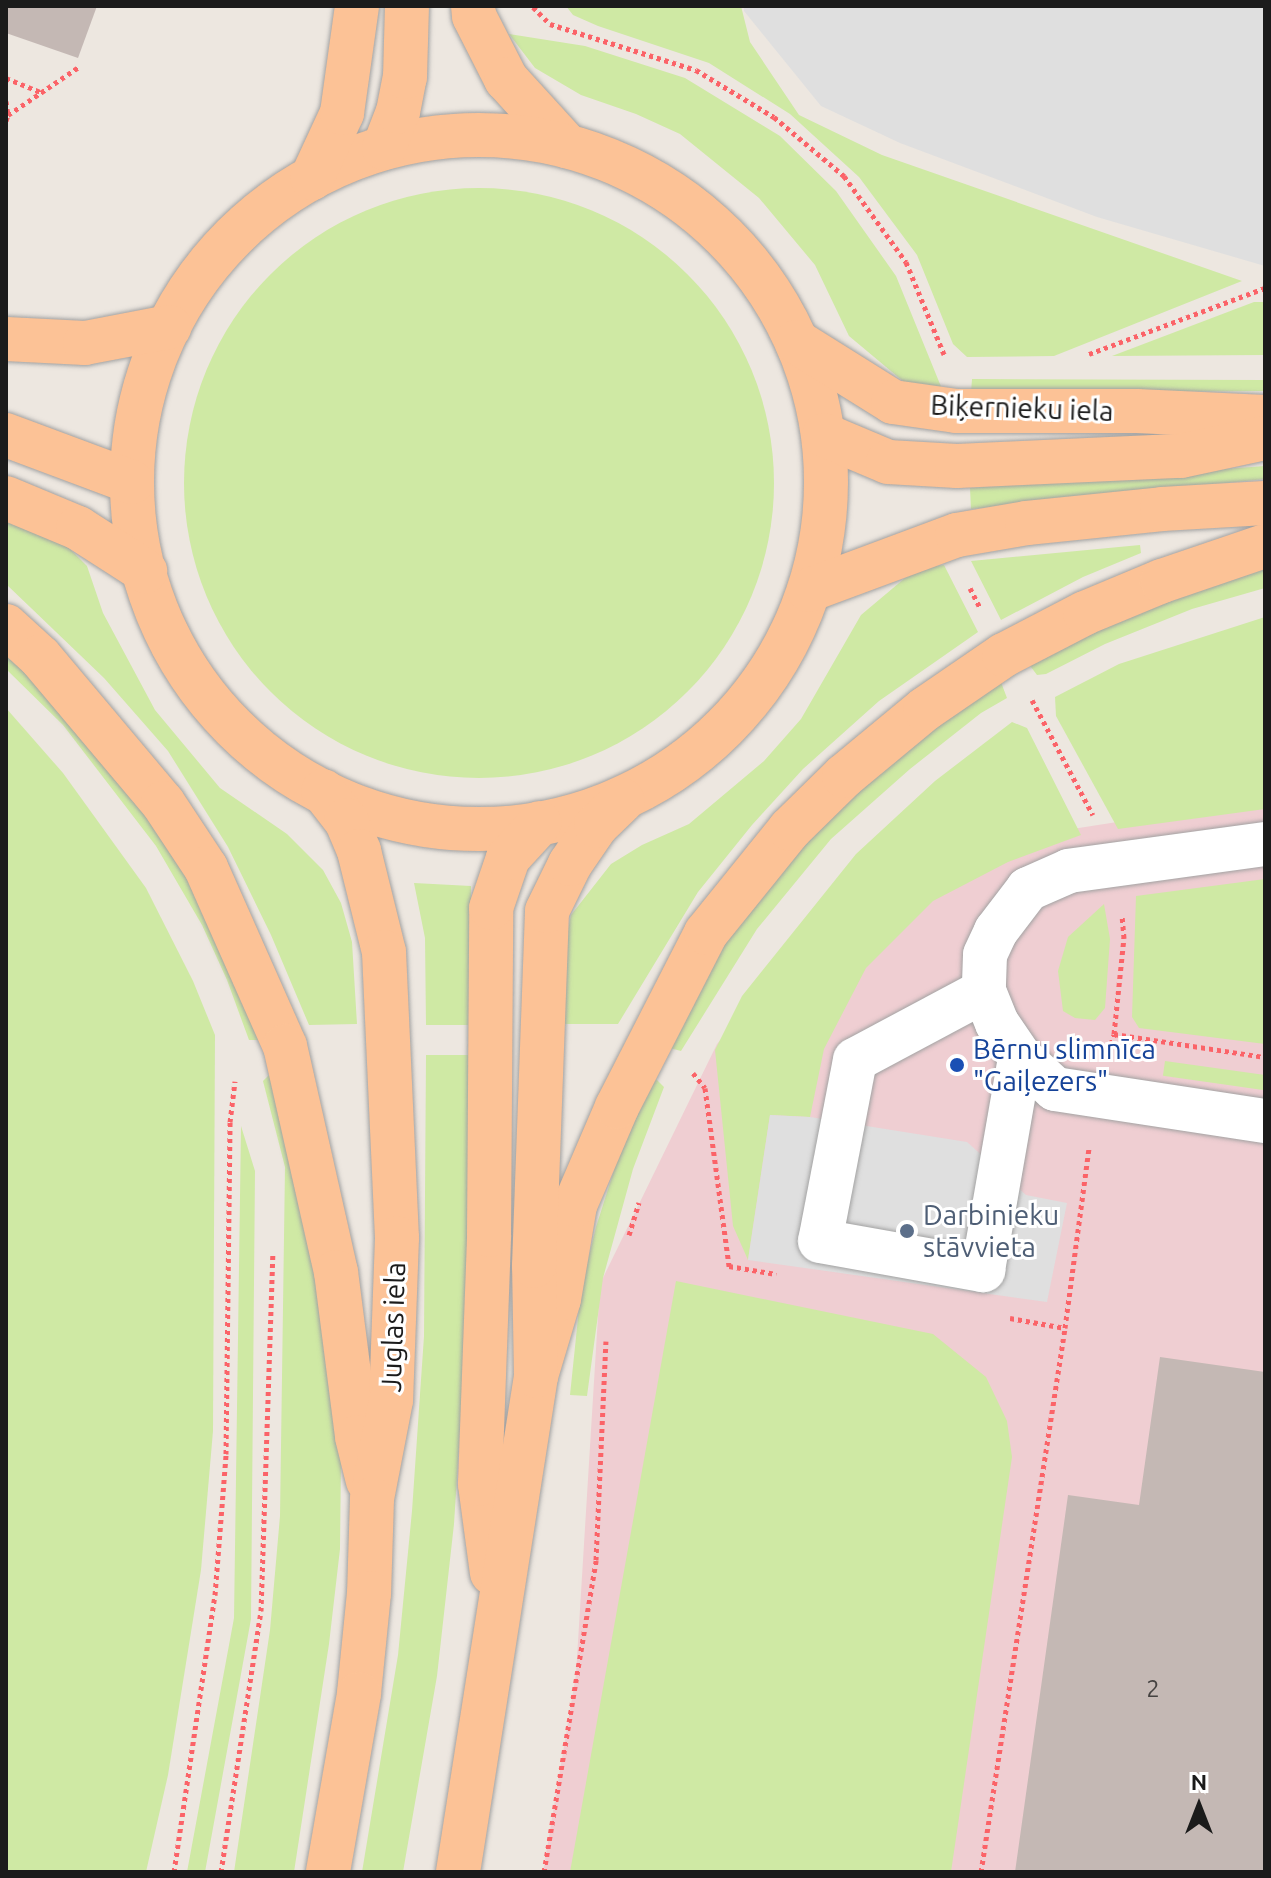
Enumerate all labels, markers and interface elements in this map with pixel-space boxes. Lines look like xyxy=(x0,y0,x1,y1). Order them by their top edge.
street label: Biķernieku iela xyxy=(930,388,1114,428)
place label: Bērnu slimnīca "Gaiļezers" xyxy=(973,1032,1156,1098)
marker: Bērnu slimnīca "Gaiļezers" xyxy=(948,1056,966,1074)
place label: Darbinieku stāvvieta xyxy=(923,1198,1059,1264)
marker: Darbinieku stāvvieta xyxy=(898,1222,916,1240)
street label: Juglas iela xyxy=(374,1261,412,1393)
house number: 2 xyxy=(1146,1675,1160,1703)
north arrow xyxy=(1159,1766,1239,1846)
text: N xyxy=(1191,1769,1207,1794)

